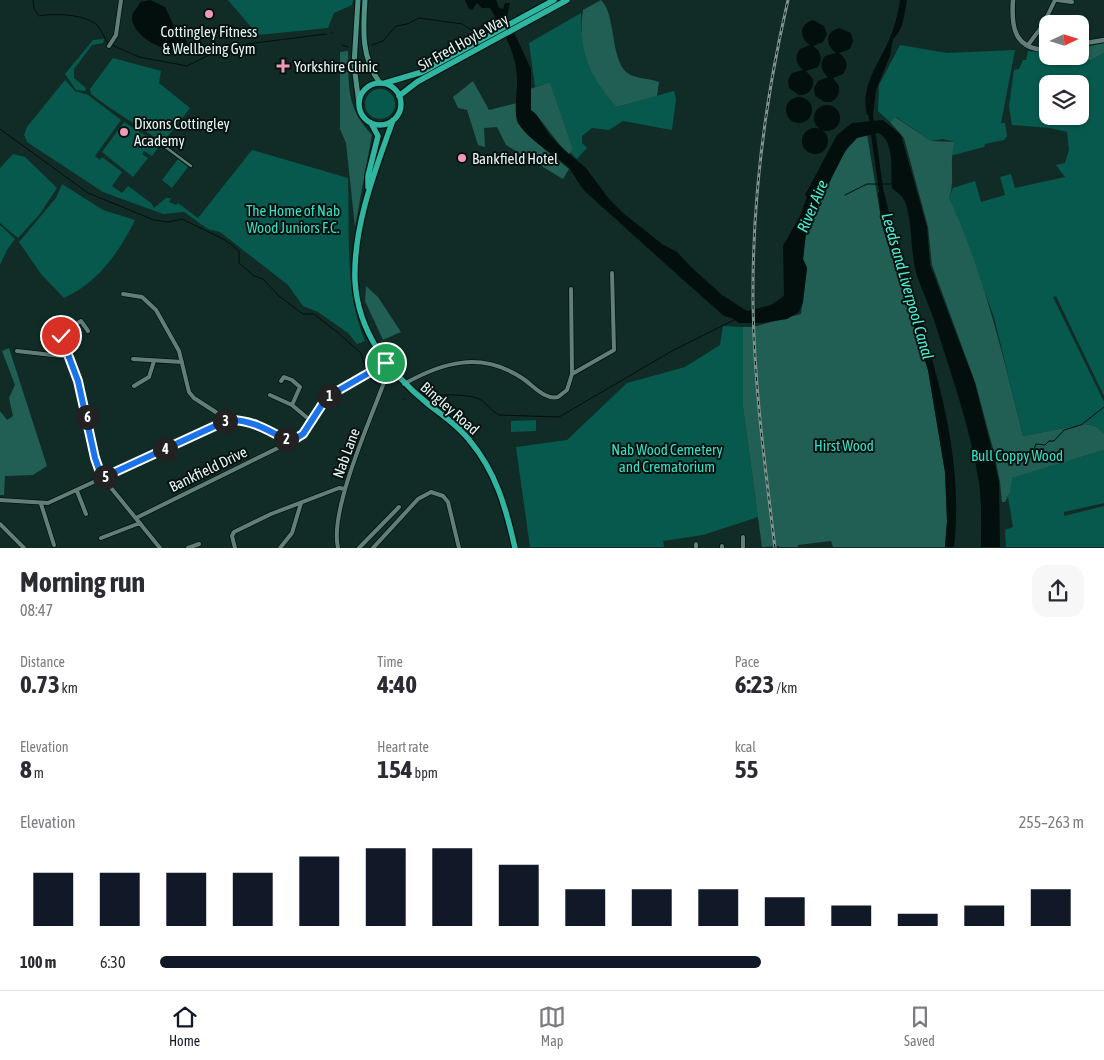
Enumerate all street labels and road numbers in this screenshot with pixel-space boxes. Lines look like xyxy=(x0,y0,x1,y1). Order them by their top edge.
street label: Sir Fred Hoyle Way xyxy=(415,10,511,74)
street label: Bingley Road xyxy=(417,378,483,438)
street label: Nab Lane xyxy=(329,426,363,480)
street label: Bankfield Drive xyxy=(166,443,250,495)

